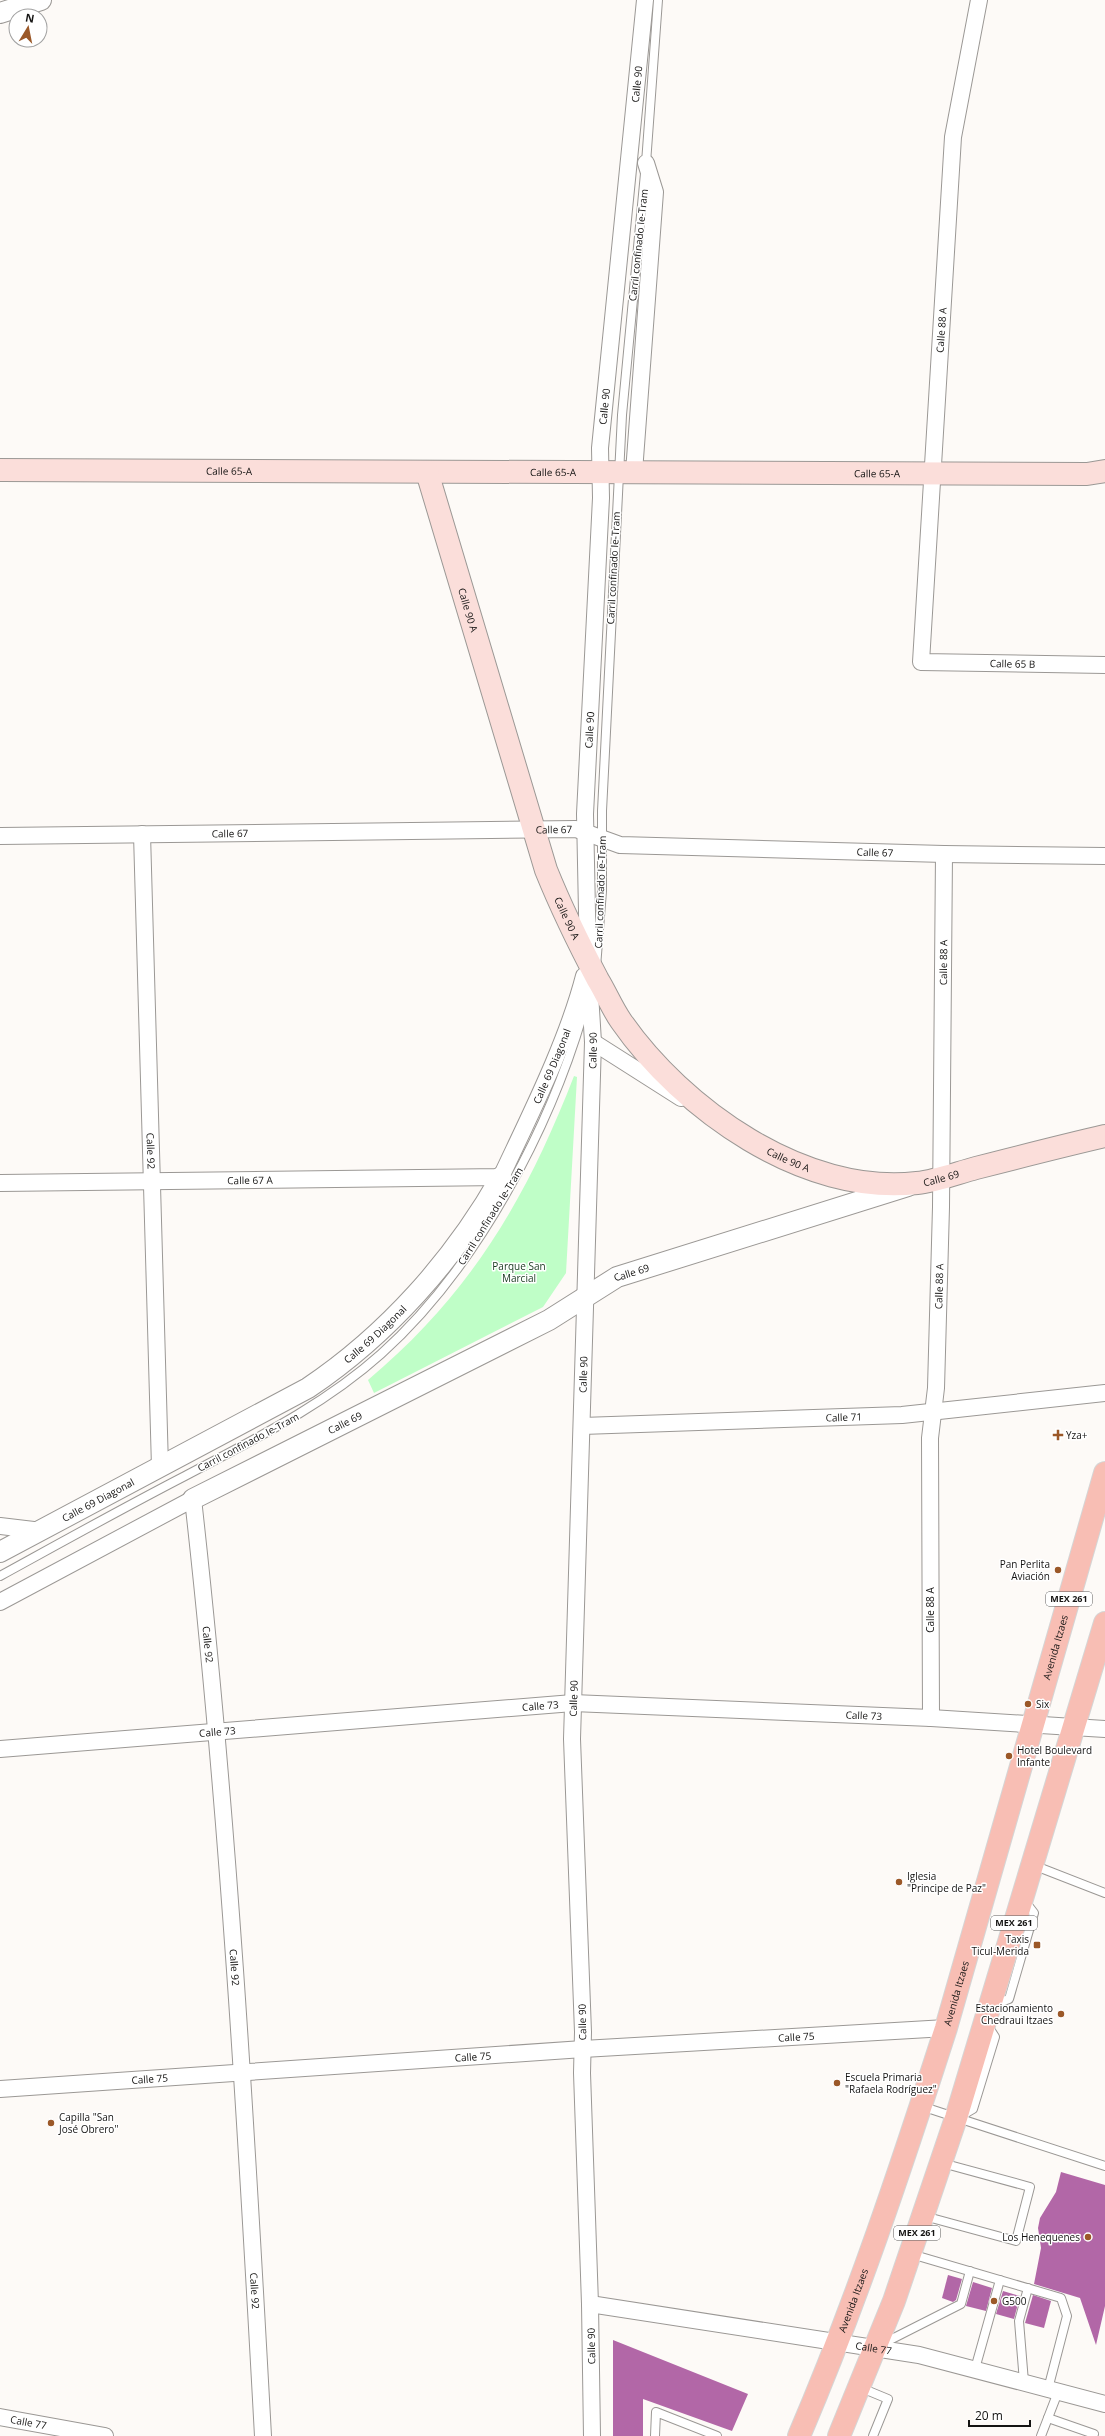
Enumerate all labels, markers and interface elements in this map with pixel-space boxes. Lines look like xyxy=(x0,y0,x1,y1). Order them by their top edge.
north arrow xyxy=(8,8,48,48)
text: N xyxy=(24,9,36,26)
street label: Calle 90 xyxy=(628,65,645,103)
street label: Carril confinado Ie-Tram xyxy=(625,188,651,302)
street label: Calle 88 A xyxy=(932,306,950,353)
street label: Calle 90 xyxy=(595,387,613,425)
street label: Calle 65-A xyxy=(206,464,253,478)
street label: Calle 65-A xyxy=(530,465,577,479)
street label: Calle 65-A xyxy=(854,466,901,480)
street label: Carril confinado Ie-Tram xyxy=(603,511,623,625)
street label: Calle 90 A xyxy=(455,586,482,634)
street label: Calle 65 B xyxy=(990,656,1036,671)
street label: Calle 90 xyxy=(581,711,597,749)
street label: Calle 67 xyxy=(536,822,573,836)
street label: Calle 67 xyxy=(212,826,249,840)
street label: Carril confinado Ie-Tram xyxy=(591,835,609,949)
street label: Calle 67 xyxy=(857,845,894,860)
street label: Calle 90 A xyxy=(551,895,584,942)
street label: Calle 88 A xyxy=(936,939,950,985)
street label: Calle 69 Diagonal xyxy=(529,1027,574,1106)
street label: Calle 90 xyxy=(585,1032,600,1069)
street label: Calle 92 xyxy=(143,1132,159,1170)
street label: Calle 90 A xyxy=(764,1144,812,1175)
street label: Carril confinado Ie-Tram xyxy=(454,1164,526,1268)
street label: Calle 69 xyxy=(922,1166,961,1189)
street label: Calle 67 A xyxy=(227,1173,274,1187)
park label: Parque San Marcial xyxy=(492,1259,546,1285)
street label: Calle 69 xyxy=(611,1260,651,1285)
street label: Calle 88 A xyxy=(931,1263,946,1309)
street label: Calle 69 Diagonal xyxy=(341,1302,409,1366)
street label: Calle 90 xyxy=(575,1356,591,1393)
street label: Calle 69 xyxy=(325,1408,365,1437)
street label: Carril confinado Ie-Tram xyxy=(195,1409,301,1475)
street label: Calle 71 xyxy=(825,1409,862,1425)
place label: Yza+ xyxy=(1066,1428,1088,1442)
marker: Yza+ xyxy=(1053,1430,1063,1440)
street label: Calle 69 Diagonal xyxy=(59,1475,137,1525)
place label: Pan Perlita Aviación xyxy=(1000,1557,1050,1583)
marker: Pan Perlita Aviación xyxy=(1053,1565,1063,1575)
street label: Calle 88 A xyxy=(923,1587,937,1633)
road number: MEX 261 xyxy=(1046,1592,1092,1606)
street label: Avenida Itzaes xyxy=(1039,1613,1071,1681)
street label: Calle 92 xyxy=(199,1626,217,1664)
street label: Calle 90 xyxy=(566,1680,581,1717)
street label: Calle 73 xyxy=(521,1697,559,1714)
place label: Six xyxy=(1036,1697,1050,1711)
marker: Six xyxy=(1023,1699,1033,1709)
street label: Calle 73 xyxy=(845,1707,883,1723)
street label: Calle 73 xyxy=(198,1723,236,1740)
place label: Hotel Boulevard Infante xyxy=(1017,1743,1092,1769)
marker: Hotel Boulevard Infante xyxy=(1004,1751,1014,1761)
place label: Iglesia "Principe de Paz" xyxy=(907,1869,986,1895)
marker: Iglesia "Principe de Paz" xyxy=(894,1877,904,1887)
road number: MEX 261 xyxy=(991,1916,1037,1930)
place label: Taxis Ticul-Merida xyxy=(971,1932,1029,1958)
marker: Taxis Ticul-Merida xyxy=(1032,1940,1042,1950)
street label: Calle 92 xyxy=(227,1949,243,1986)
street label: Avenida Itzaes xyxy=(940,1959,972,2027)
place label: Estacionamiento Chedraui Itzaes xyxy=(975,2001,1053,2027)
street label: Calle 90 xyxy=(575,2003,589,2040)
marker: Estacionamiento Chedraui Itzaes xyxy=(1056,2009,1066,2019)
street label: Calle 75 xyxy=(778,2029,815,2045)
street label: Calle 75 xyxy=(454,2048,492,2065)
street label: Calle 75 xyxy=(131,2070,169,2087)
place label: Escuela Primaria "Rafaela Rodríguez" xyxy=(845,2070,937,2096)
marker: Escuela Primaria "Rafaela Rodríguez" xyxy=(832,2078,842,2088)
place label: Capilla "San José Obrero" xyxy=(58,2110,118,2136)
marker: Capilla "San José Obrero" xyxy=(46,2118,56,2128)
road number: MEX 261 xyxy=(894,2226,940,2240)
place label: Los Henequenes xyxy=(1002,2230,1080,2244)
marker: Los Henequenes xyxy=(1083,2232,1093,2242)
street label: Avenida Itzaes xyxy=(835,2266,871,2334)
street label: Calle 92 xyxy=(247,2272,263,2310)
place label: G500 xyxy=(1002,2294,1027,2308)
marker: G500 xyxy=(989,2296,999,2306)
street label: Calle 90 xyxy=(584,2327,598,2364)
street label: Calle 77 xyxy=(854,2338,893,2358)
scale bar xyxy=(969,2402,1030,2428)
text: 20 m xyxy=(975,2407,1003,2424)
street label: Calle 77 xyxy=(9,2412,48,2432)

